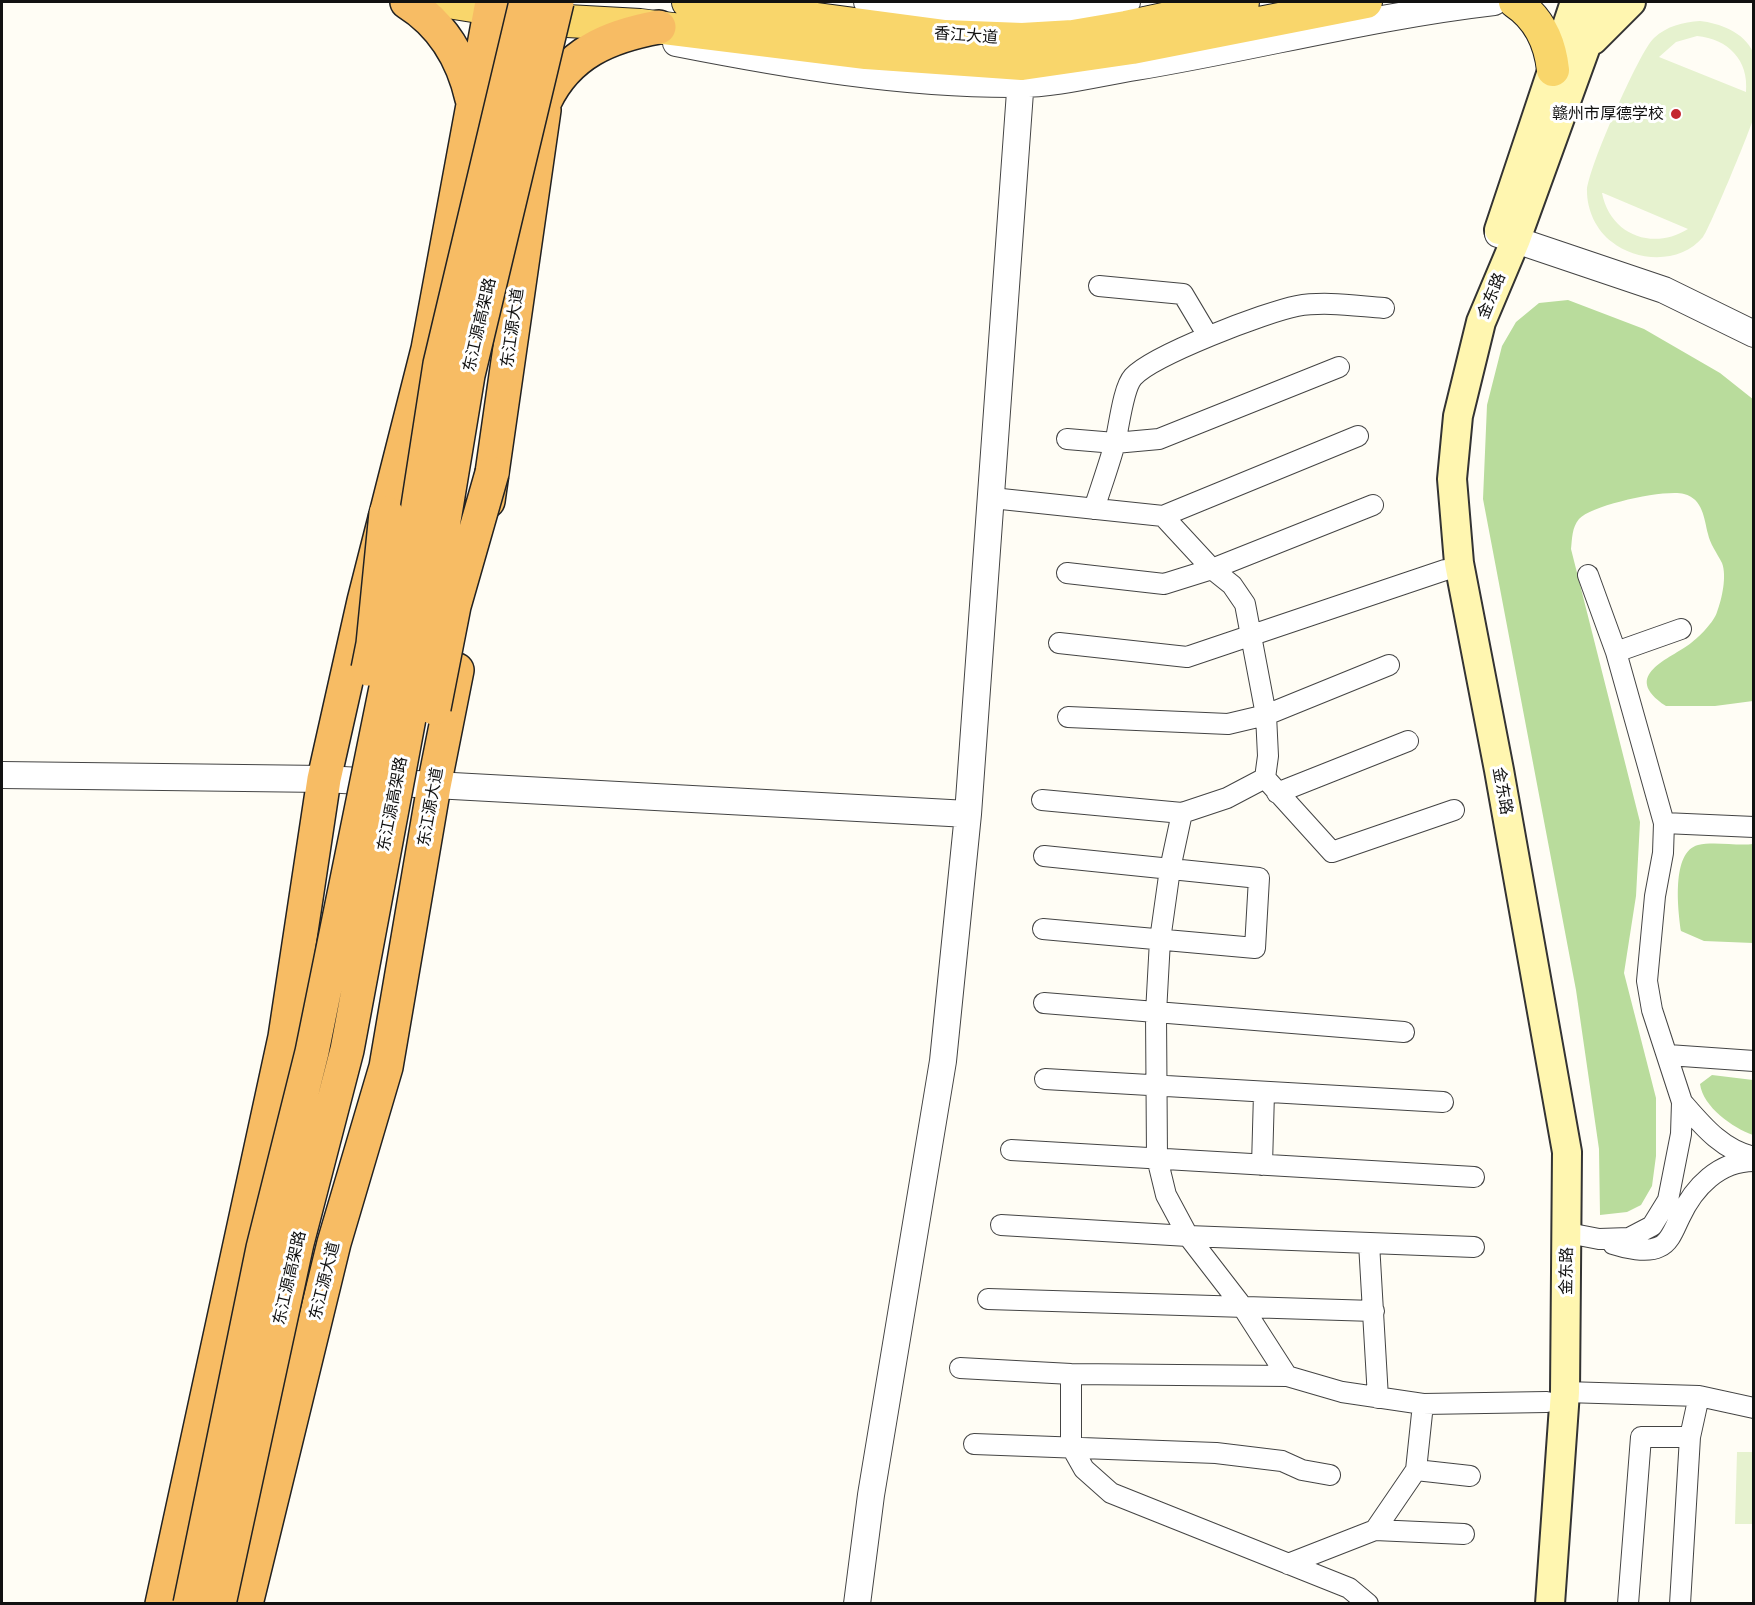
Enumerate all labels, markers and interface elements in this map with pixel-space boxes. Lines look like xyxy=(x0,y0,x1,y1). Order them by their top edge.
street label: 香江大道 xyxy=(933,24,999,48)
place label: 赣州市厚德学校 xyxy=(1552,104,1664,124)
marker: 赣州市厚德学校 xyxy=(1669,107,1683,121)
street label: 金东路 xyxy=(1474,270,1510,322)
street label: 东江源高架路 xyxy=(460,276,500,374)
street label: 东江源大道 xyxy=(498,287,528,369)
street label: 东江源高架路 xyxy=(374,755,412,853)
street label: 东江源大道 xyxy=(415,766,447,848)
street label: 金东路 xyxy=(1488,766,1516,816)
street label: 东江源高架路 xyxy=(270,1229,310,1327)
street label: 东江源大道 xyxy=(306,1240,344,1322)
street label: 金东路 xyxy=(1557,1247,1577,1295)

